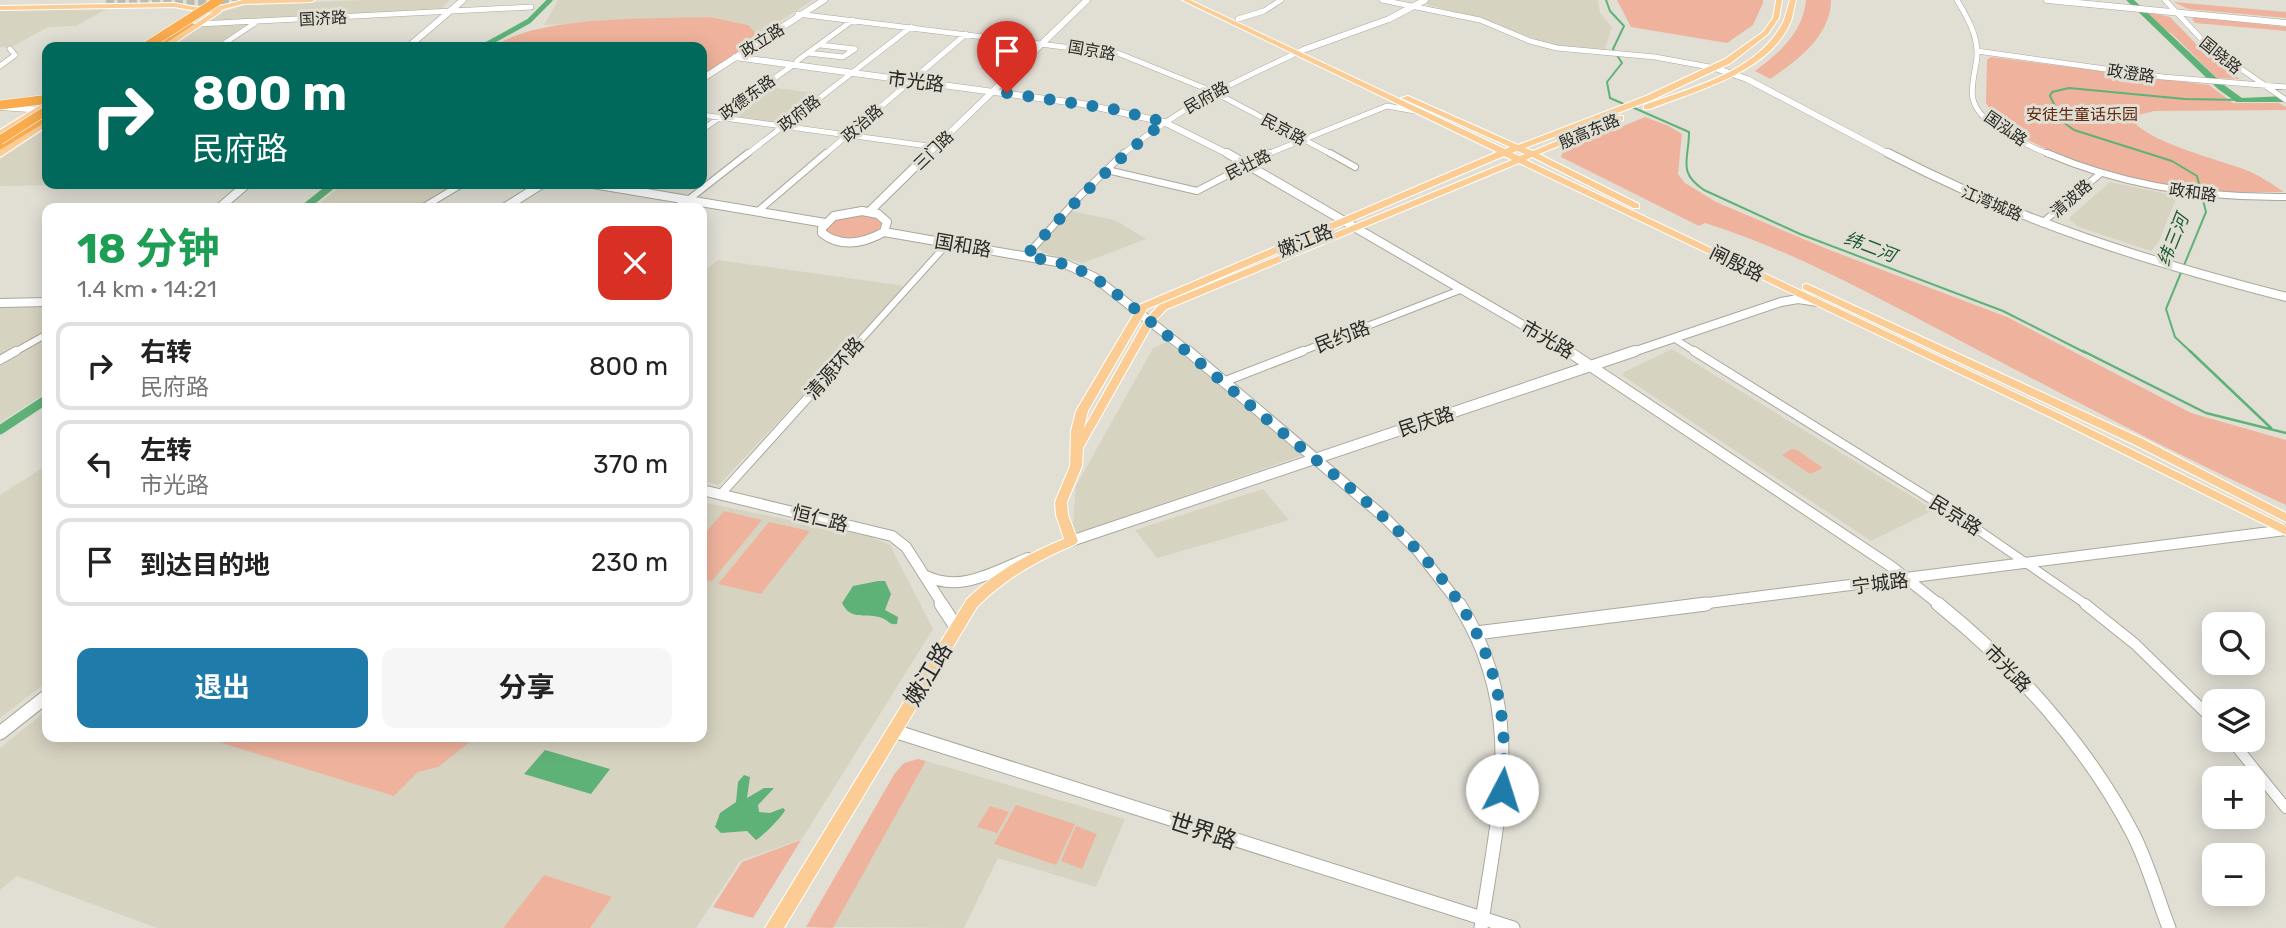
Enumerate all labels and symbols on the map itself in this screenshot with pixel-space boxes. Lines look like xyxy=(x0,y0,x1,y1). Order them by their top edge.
street label: 国济路 xyxy=(299,8,347,29)
street label: 政立路 xyxy=(737,20,788,61)
pin xyxy=(977,21,1037,93)
street label: 国晓路 xyxy=(2196,33,2245,78)
street label: 国京路 xyxy=(1067,37,1117,64)
street label: 政澄路 xyxy=(2106,61,2156,86)
street label: 市光路 xyxy=(886,67,946,96)
street label: 政德东路 xyxy=(716,71,779,124)
street label: 民府路 xyxy=(1181,77,1232,117)
street label: 政府路 xyxy=(775,91,824,136)
street label: 政治路 xyxy=(838,100,887,146)
park label: 安徒生童话乐园 xyxy=(2026,105,2138,124)
street label: 国泓路 xyxy=(1981,107,2031,150)
street label: 民京路 xyxy=(1258,110,1309,149)
street label: 殷高东路 xyxy=(1556,110,1622,153)
street label: 三门路 xyxy=(909,127,957,174)
street label: 民壮路 xyxy=(1222,145,1274,184)
street label: 清波路 xyxy=(2047,175,2096,221)
street label: 政和路 xyxy=(2168,180,2218,205)
street label: 江湾城路 xyxy=(1959,182,2025,225)
water label: 纬三河 xyxy=(2153,208,2194,269)
street label: 嫩江路 xyxy=(1274,219,1336,262)
water label: 纬二河 xyxy=(1841,227,1902,268)
street label: 国和路 xyxy=(933,229,993,262)
street label: 闸殷路 xyxy=(1706,241,1767,286)
street label: 市光路 xyxy=(1517,315,1578,364)
street label: 民约路 xyxy=(1311,316,1373,357)
street label: 清源环路 xyxy=(800,332,868,404)
street label: 民庆路 xyxy=(1395,402,1457,441)
street label: 民京路 xyxy=(1925,491,1986,540)
street label: 恒仁路 xyxy=(789,500,850,537)
street label: 宁城路 xyxy=(1850,569,1910,598)
street label: 嫩江路 xyxy=(898,637,958,711)
street label: 市光路 xyxy=(1980,640,2036,697)
position arrow xyxy=(1465,753,1539,827)
street label: 世界路 xyxy=(1166,807,1240,855)

